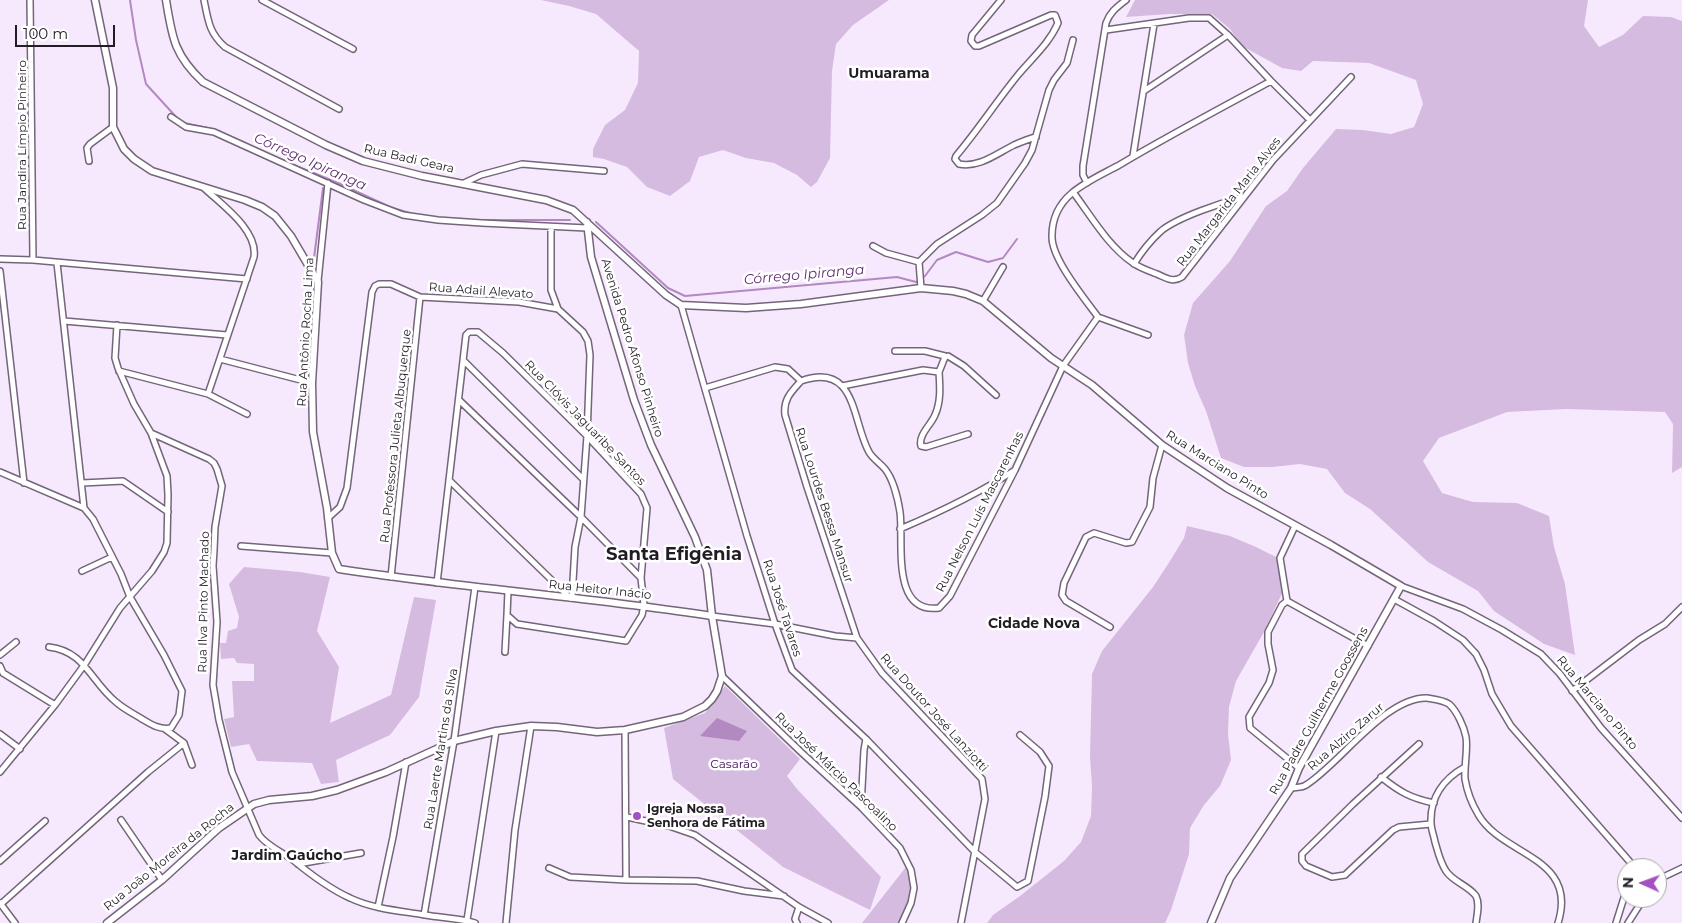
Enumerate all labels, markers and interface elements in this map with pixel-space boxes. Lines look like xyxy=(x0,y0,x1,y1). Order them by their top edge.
scale bar xyxy=(18,15,118,47)
text: 100 m xyxy=(23,24,68,43)
street label: Rua Jandira Límpio Pinheiro xyxy=(15,60,29,230)
district label: Umuarama xyxy=(848,66,930,82)
water label: Córrego Ipiranga xyxy=(251,130,369,194)
street label: Rua Margarida Maria Alves xyxy=(1174,135,1284,269)
street label: Rua Badi Geara xyxy=(362,142,456,176)
street label: Rua Antônio Rocha Lima xyxy=(295,257,317,407)
street label: Avenida Pedro Afonso Pinheiro xyxy=(598,257,666,439)
water label: Córrego Ipiranga xyxy=(743,261,865,289)
street label: Rua Adail Alevato xyxy=(428,280,534,302)
street label: Rua Professora Julieta Albuquerque xyxy=(378,328,414,544)
street label: Rua Clóvis Jaguaribe Santos xyxy=(521,357,649,489)
street label: Rua Lourdes Bessa Mansur xyxy=(792,426,856,584)
street label: Rua Marciano Pinto xyxy=(1163,428,1271,502)
street label: Rua Nelson Luís Mascarenhas xyxy=(933,429,1027,595)
street label: Rua Ilva Pinto Machado xyxy=(196,531,212,673)
district label: Santa Efigênia xyxy=(606,544,742,566)
street label: Rua José Tavares xyxy=(759,558,805,658)
street label: Rua Heitor Inácio xyxy=(548,577,652,603)
district label: Cidade Nova xyxy=(988,616,1080,632)
street label: Rua Padre Guilherme Goossens xyxy=(1267,624,1371,798)
street label: Rua Doutor José Lanziotti xyxy=(877,651,991,775)
street label: Rua Marciano Pinto xyxy=(1554,653,1640,753)
street label: Rua Laerte Martins da SIlva xyxy=(421,667,461,831)
street label: Rua Alziro Zarur xyxy=(1305,700,1387,774)
street label: Rua José Márcio Pascoalino xyxy=(772,709,900,835)
park label: Casarão xyxy=(710,757,758,771)
street label: Rua João Moreira da Rocha xyxy=(101,800,237,914)
place label: Igreja Nossa Senhora de Fátima xyxy=(647,802,765,830)
marker: Igreja Nossa Senhora de Fátima xyxy=(631,810,643,822)
district label: Jardim Gaúcho xyxy=(232,848,342,864)
north arrow xyxy=(1617,858,1667,908)
text: N xyxy=(1619,877,1637,888)

